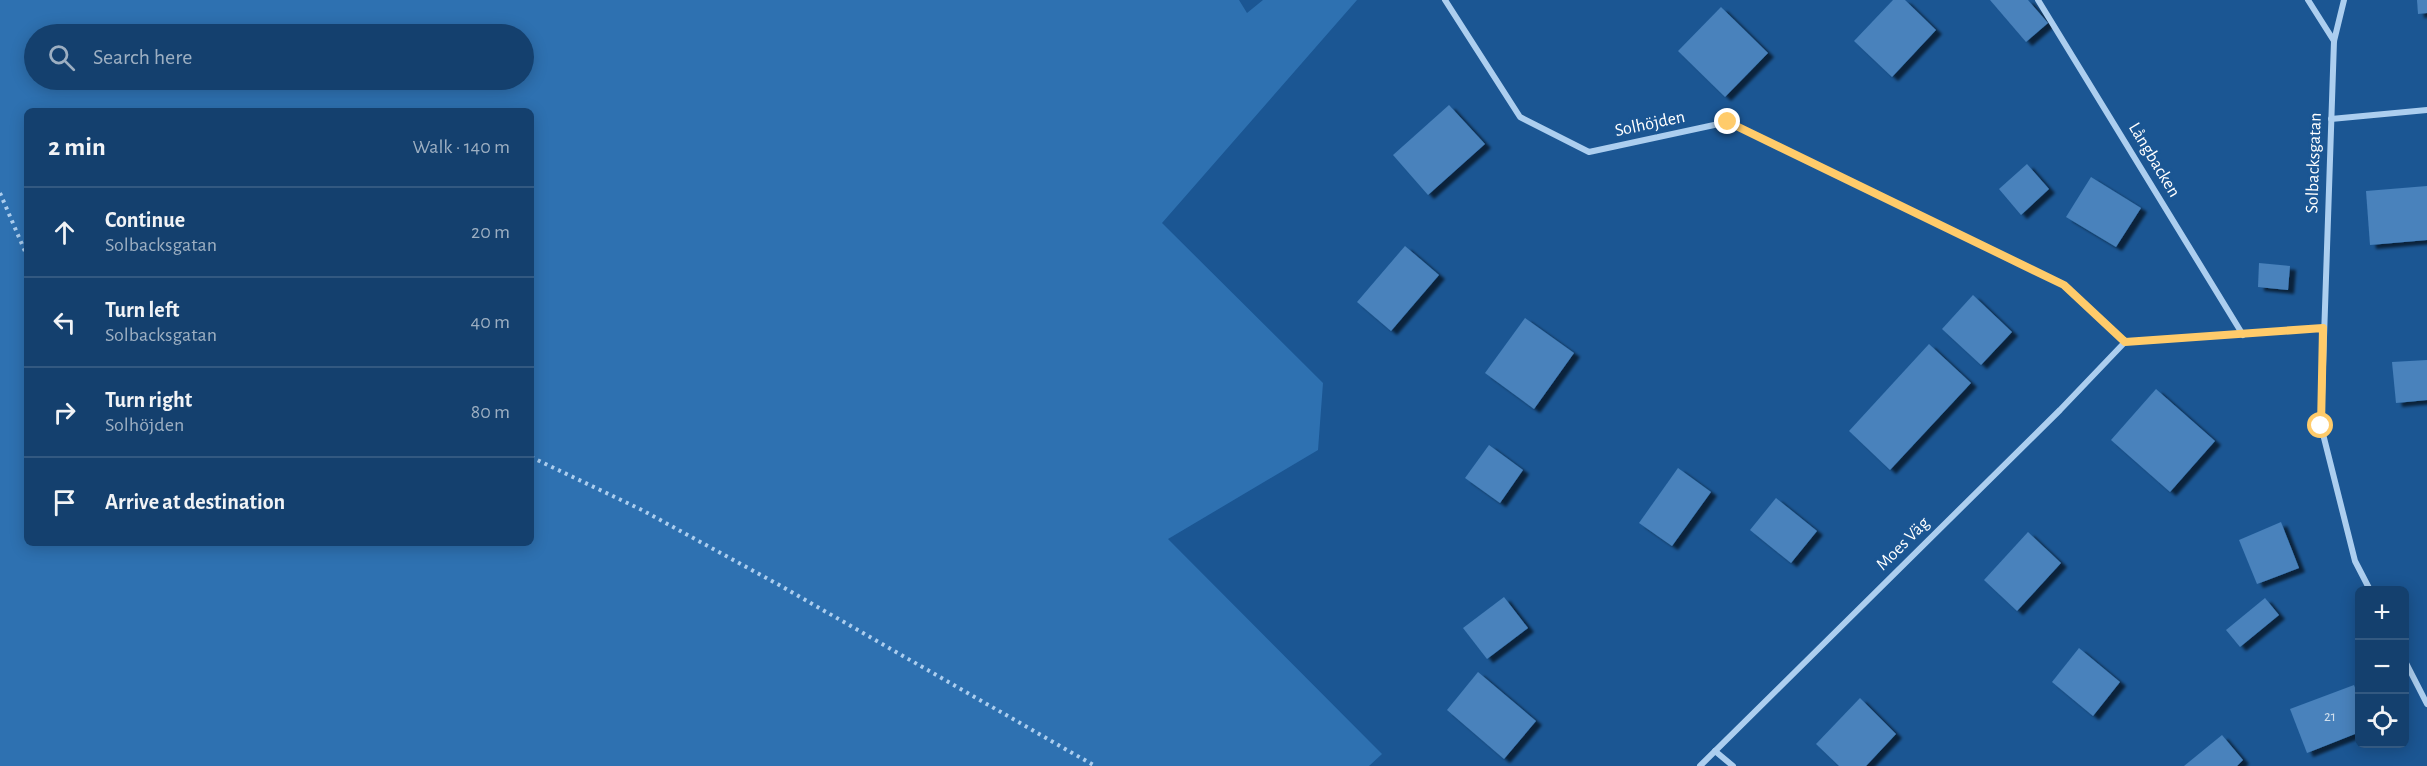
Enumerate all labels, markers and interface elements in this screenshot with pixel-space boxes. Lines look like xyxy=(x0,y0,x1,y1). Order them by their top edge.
search box xyxy=(24,24,534,90)
icon: search xyxy=(45,41,78,74)
text: Search here xyxy=(93,46,192,68)
street label: Solhöjden xyxy=(1613,108,1687,140)
route end xyxy=(1714,108,1740,134)
street label: Solbacksgatan xyxy=(2303,112,2325,214)
street label: Långbacken xyxy=(2125,120,2183,200)
text: 2 min xyxy=(48,134,106,160)
text: Walk · 140 m xyxy=(412,137,510,157)
text: Continue xyxy=(105,209,185,231)
icon: ahead xyxy=(48,216,81,249)
text: 20 m xyxy=(471,222,510,242)
text: Solbacksgatan xyxy=(105,235,217,255)
text: Turn left xyxy=(105,299,179,321)
icon: left xyxy=(48,306,81,339)
text: 40 m xyxy=(471,312,510,332)
text: Solbacksgatan xyxy=(105,325,217,345)
text: Turn right xyxy=(105,389,192,411)
icon: right xyxy=(48,396,81,429)
text: 80 m xyxy=(471,402,510,422)
route start xyxy=(2307,412,2333,438)
text: Solhöjden xyxy=(105,415,184,435)
icon: arrive xyxy=(48,486,81,519)
text: Arrive at destination xyxy=(105,491,285,513)
street label: Moes Väg xyxy=(1873,514,1933,574)
map controls xyxy=(2355,586,2409,748)
button: + xyxy=(2355,586,2409,640)
button: − xyxy=(2355,640,2409,694)
button: locate xyxy=(2355,694,2409,748)
house number: 21 xyxy=(2324,709,2336,724)

